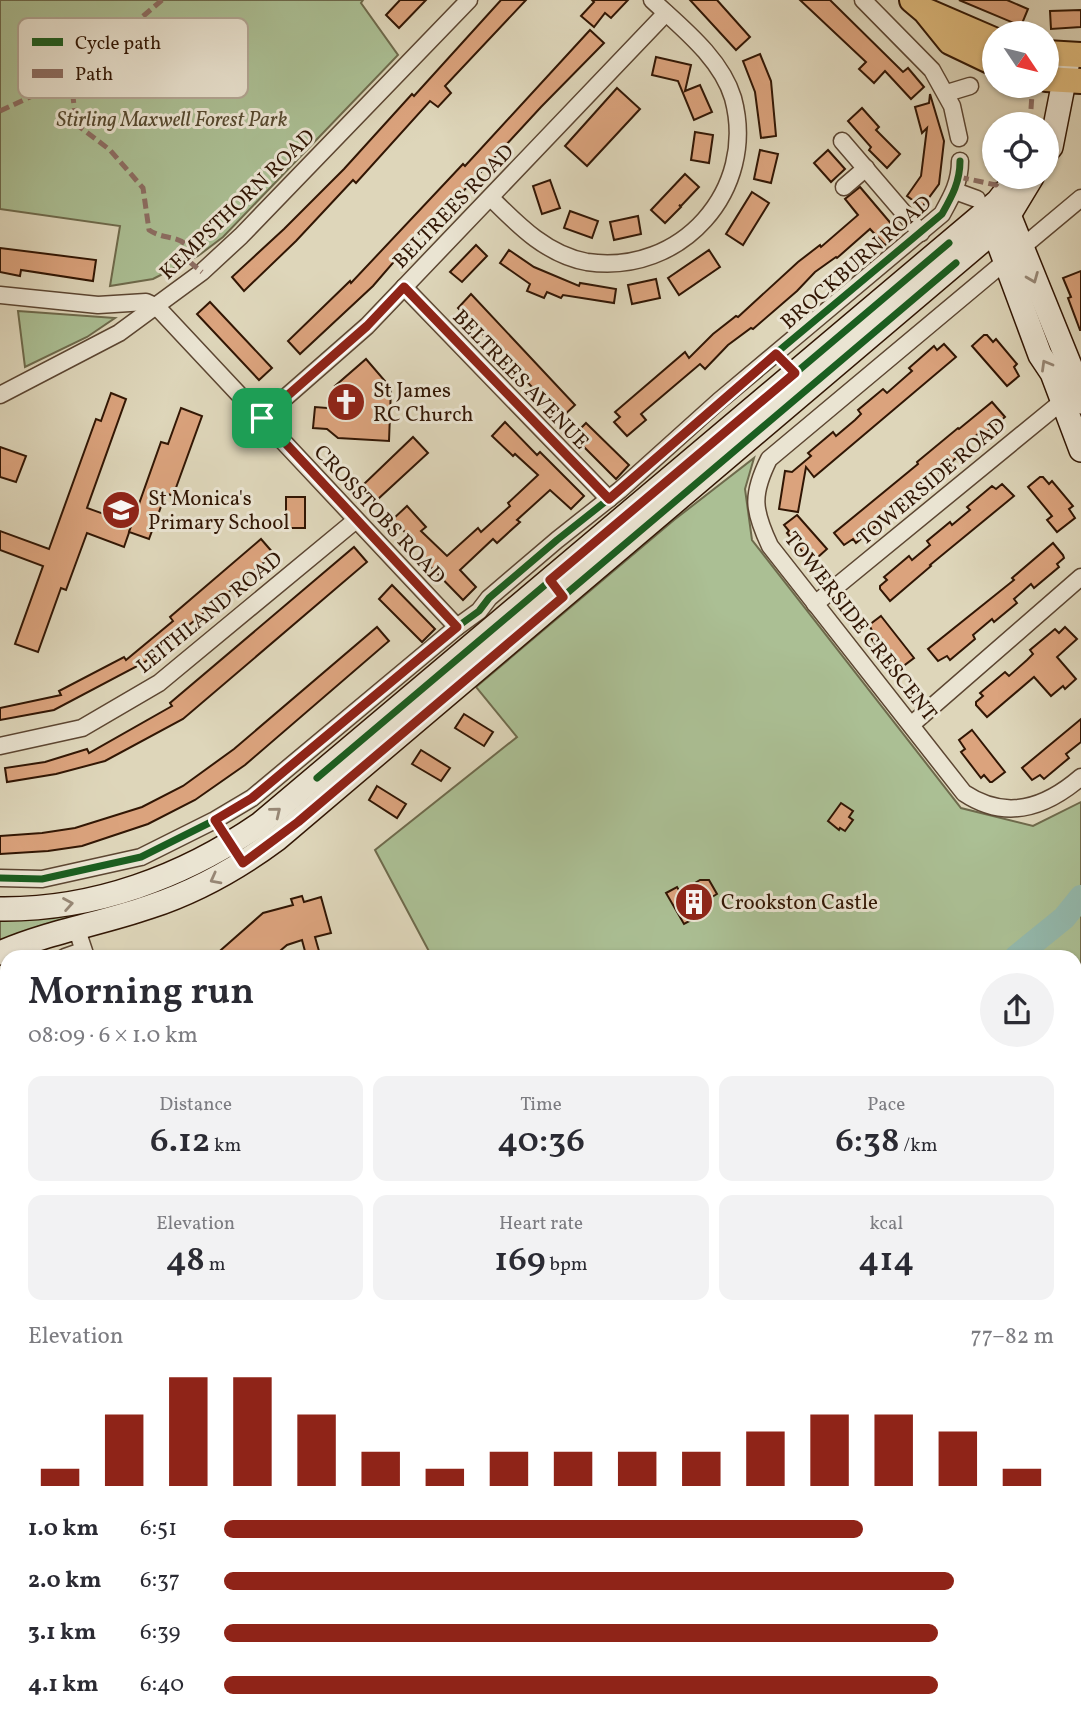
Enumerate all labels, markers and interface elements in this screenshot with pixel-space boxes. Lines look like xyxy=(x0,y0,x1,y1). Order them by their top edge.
legend xyxy=(18,18,248,98)
north arrow xyxy=(982,21,1059,98)
map controls xyxy=(982,21,1059,189)
text: Cycle path xyxy=(75,31,161,57)
text: Path xyxy=(75,62,113,88)
park label: Stirling Maxwell Forest Park xyxy=(57,106,288,135)
button: locate xyxy=(982,112,1059,189)
street label: KEMPSTHORN ROAD xyxy=(154,123,322,287)
street label: BELTREES ROAD xyxy=(387,138,521,276)
street label: BROCKBURN ROAD xyxy=(775,189,939,337)
one-way arrow xyxy=(1025,272,1039,284)
street label: BELTREES AVENUE xyxy=(445,303,595,457)
one-way arrow xyxy=(1041,359,1054,372)
place label: St James RC Church xyxy=(373,377,474,430)
church icon: St James RC Church xyxy=(325,381,367,423)
pin xyxy=(232,388,292,448)
icon: arrive xyxy=(243,399,281,437)
street label: TOWERSIDE ROAD xyxy=(851,411,1012,553)
street label: CROSSTOBS ROAD xyxy=(306,439,451,591)
place label: St Monica's Primary School xyxy=(148,485,289,538)
school or university icon: St Monica's Primary School xyxy=(100,489,142,531)
street label: TOWERSIDE CRESCENT xyxy=(777,526,943,728)
street label: LEITHLAND ROAD xyxy=(131,545,289,681)
one-way arrow xyxy=(267,808,280,820)
one-way arrow xyxy=(209,870,222,884)
building icon: Crookston Castle xyxy=(673,881,715,923)
place label: Crookston Castle xyxy=(721,889,878,918)
one-way arrow xyxy=(62,897,74,912)
text: Morning run xyxy=(28,967,254,1020)
button: share xyxy=(980,973,1054,1047)
text: 08:09 · 6 × 1.0 km xyxy=(28,1020,198,1052)
text: Distance xyxy=(159,1092,232,1118)
text: Time xyxy=(520,1092,562,1118)
text: Pace xyxy=(867,1092,905,1118)
text: 6.12 xyxy=(150,1118,210,1166)
text: 40:36 xyxy=(497,1118,585,1166)
text: 6:38 xyxy=(835,1118,900,1166)
text: km xyxy=(210,1133,241,1159)
text: /km xyxy=(900,1133,937,1159)
text: Elevation xyxy=(156,1211,235,1237)
text: Heart rate xyxy=(499,1211,583,1237)
text: kcal xyxy=(869,1211,903,1237)
text: 48 xyxy=(166,1237,205,1285)
text: 169 xyxy=(494,1237,546,1285)
text: 414 xyxy=(858,1237,914,1285)
text: m xyxy=(205,1252,226,1278)
text: bpm xyxy=(546,1252,588,1278)
text: Elevation xyxy=(28,1321,124,1353)
text: 77–82 m xyxy=(971,1321,1054,1353)
text: 1.0 km xyxy=(28,1513,99,1545)
text: 6:51 xyxy=(140,1513,177,1545)
text: 2.0 km xyxy=(28,1565,101,1597)
text: 6:37 xyxy=(140,1565,180,1597)
text: 3.1 km xyxy=(28,1617,96,1649)
text: 6:39 xyxy=(140,1617,180,1649)
text: 4.1 km xyxy=(28,1669,99,1701)
text: 6:40 xyxy=(140,1669,184,1701)

